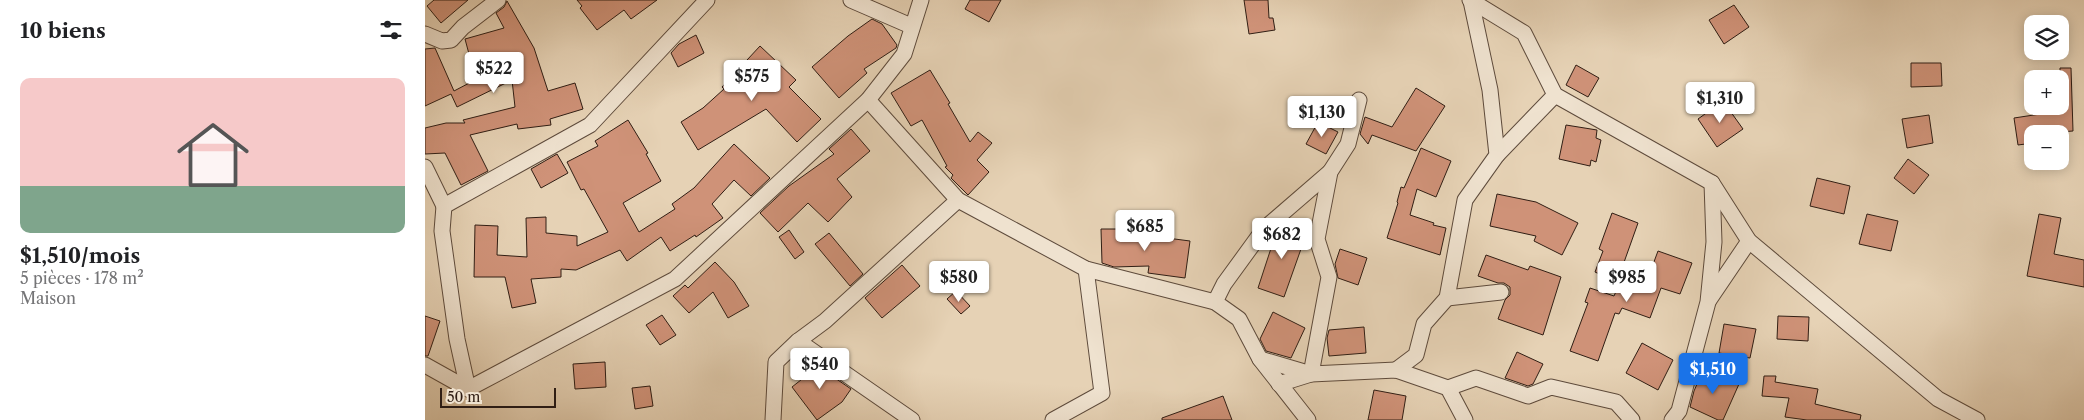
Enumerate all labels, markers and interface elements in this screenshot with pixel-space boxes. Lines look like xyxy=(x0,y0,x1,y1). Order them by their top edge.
map controls xyxy=(2024,15,2069,170)
button: layers xyxy=(2024,15,2069,60)
icon: filters xyxy=(377,16,405,44)
text: 10 biens xyxy=(20,18,106,43)
pin: $522 xyxy=(464,52,524,94)
text: $522 xyxy=(476,58,512,78)
pin: $575 xyxy=(722,59,782,102)
text: $575 xyxy=(735,66,769,86)
button: + xyxy=(2024,70,2069,115)
pin: $1,310 xyxy=(1679,82,1761,124)
text: $1,310 xyxy=(1697,88,1743,108)
pin: $1,130 xyxy=(1281,96,1363,138)
text: $1,130 xyxy=(1299,102,1345,122)
icon: home xyxy=(168,110,258,200)
button: − xyxy=(2024,125,2069,170)
pin: $685 xyxy=(1115,210,1175,252)
text: $685 xyxy=(1126,216,1164,236)
pin: $682 xyxy=(1252,218,1312,260)
text: $682 xyxy=(1263,224,1301,244)
text: $1,510/mois xyxy=(20,243,140,268)
pin: $580 xyxy=(929,260,989,303)
pin: $985 xyxy=(1597,260,1657,303)
text: $580 xyxy=(940,267,978,287)
text: $985 xyxy=(1608,267,1646,287)
text: 5 pièces · 178 m² xyxy=(20,268,144,288)
text: Maison xyxy=(20,288,76,308)
pin: $540 xyxy=(790,348,850,390)
pin: $1,510 xyxy=(1672,352,1754,395)
text: $540 xyxy=(801,354,839,374)
text: $1,510 xyxy=(1690,359,1736,379)
scale bar xyxy=(440,385,556,408)
text: 50 m xyxy=(447,388,480,406)

